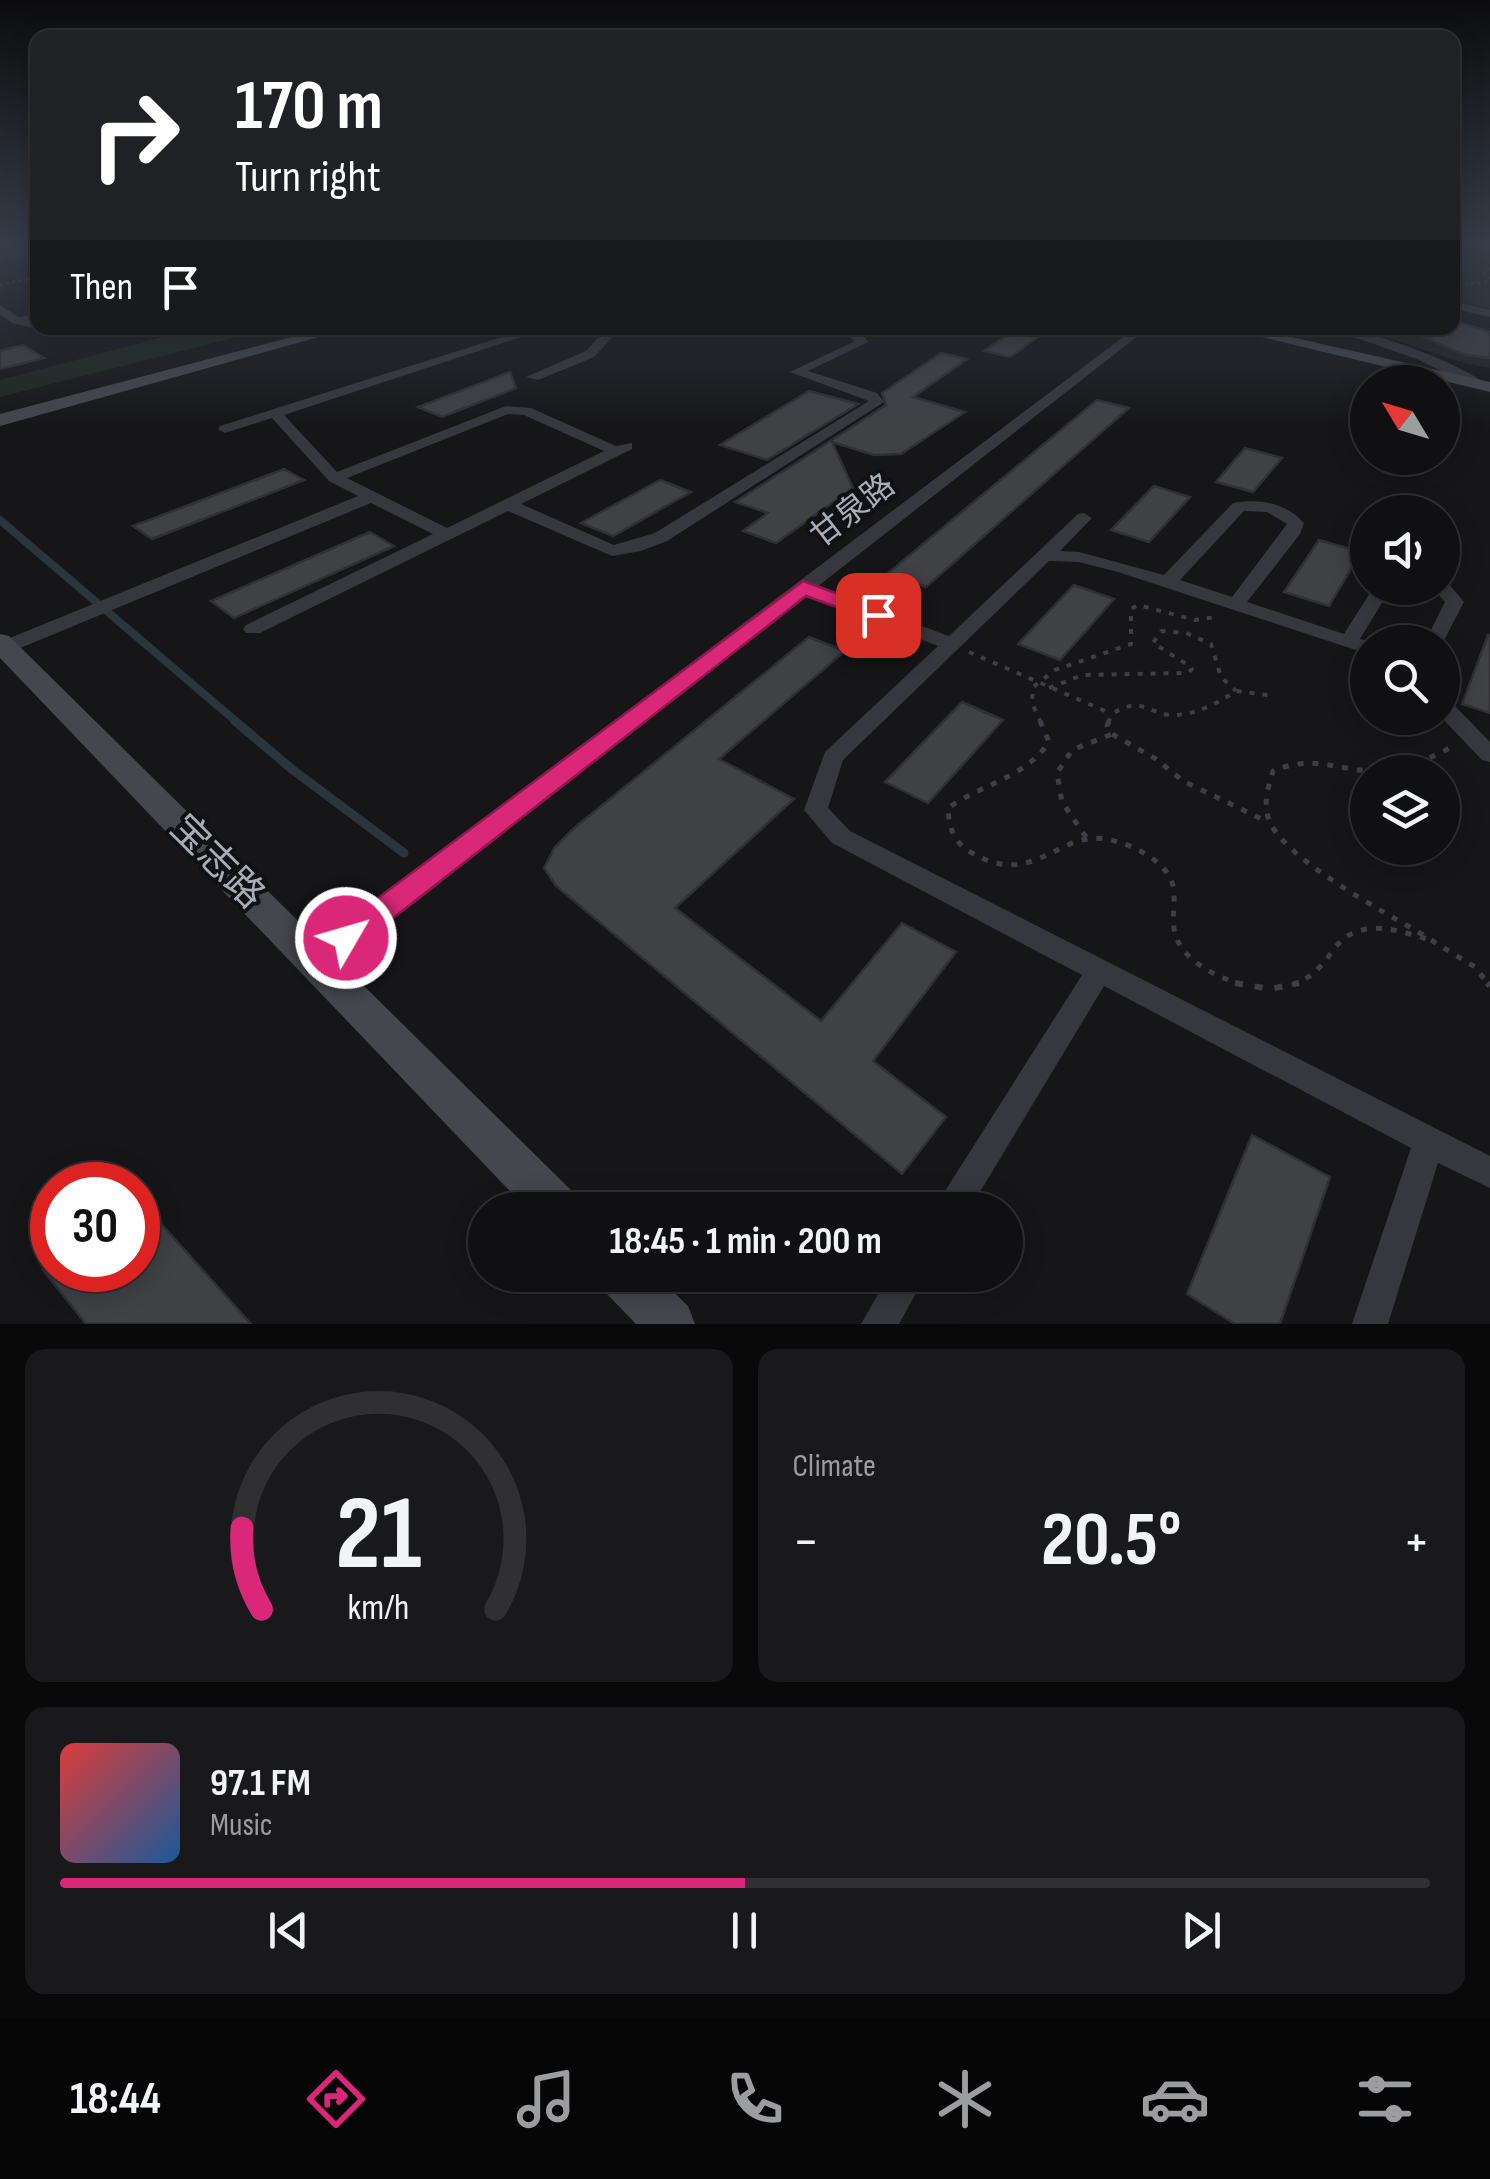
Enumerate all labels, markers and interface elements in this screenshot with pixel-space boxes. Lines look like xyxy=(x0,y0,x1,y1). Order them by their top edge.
text: 170 m xyxy=(235,65,383,149)
icon: right xyxy=(70,70,200,200)
text: Turn right xyxy=(235,150,381,205)
icon: arrive xyxy=(153,260,208,315)
text: Then xyxy=(70,265,133,310)
north arrow xyxy=(1350,365,1460,475)
map controls xyxy=(1350,365,1460,865)
street label: 甘泉路 xyxy=(803,466,903,556)
button: sound xyxy=(1350,495,1460,605)
pin xyxy=(836,573,921,658)
icon: arrive xyxy=(851,588,906,643)
button: search xyxy=(1350,625,1460,735)
button: layers xyxy=(1350,755,1460,865)
street label: 宝志路 xyxy=(161,806,273,918)
position arrow xyxy=(294,886,398,990)
speed limit sign: 30 xyxy=(30,1162,160,1292)
text: 18:45 · 1 min · 200 m xyxy=(609,1219,882,1264)
text: Climate xyxy=(793,1447,876,1486)
text: 21 xyxy=(336,1473,422,1598)
text: 20.5° xyxy=(1041,1496,1181,1587)
text: − xyxy=(793,1509,819,1576)
text: + xyxy=(1403,1509,1430,1576)
text: km/h xyxy=(348,1587,410,1630)
text: 97.1 FM xyxy=(210,1761,311,1806)
text: Music xyxy=(210,1806,273,1845)
icon: previous xyxy=(261,1903,316,1958)
icon: pause xyxy=(717,1903,772,1958)
icon: next xyxy=(1174,1903,1229,1958)
icon: directions xyxy=(301,2064,371,2134)
icon: music xyxy=(511,2064,581,2134)
icon: phone xyxy=(720,2064,790,2134)
icon: climate xyxy=(930,2064,1000,2134)
icon: car xyxy=(1140,2064,1210,2134)
icon: filters xyxy=(1350,2064,1420,2134)
text: 18:44 xyxy=(70,2072,161,2127)

